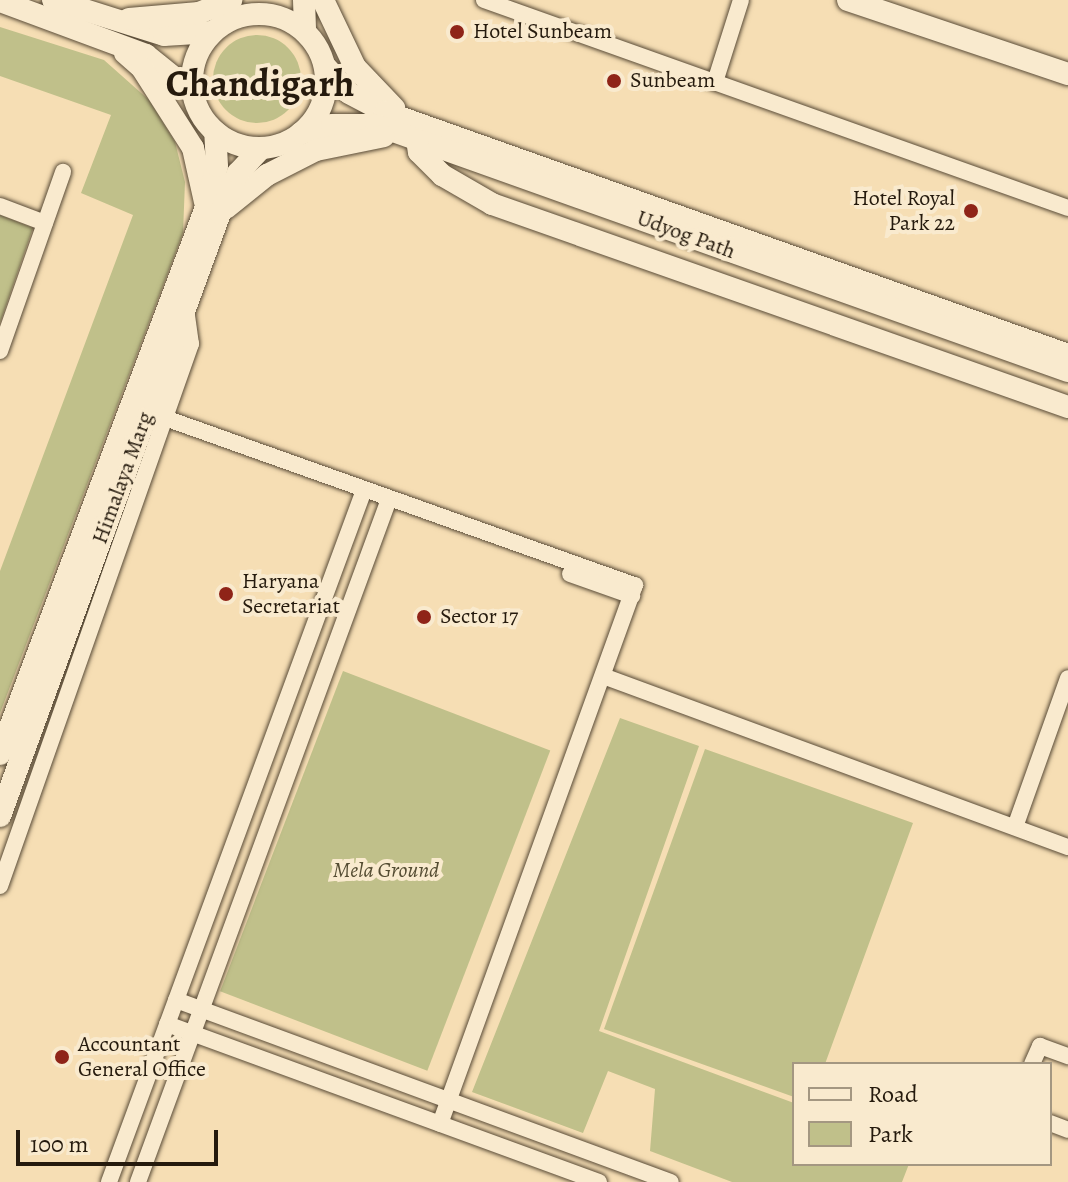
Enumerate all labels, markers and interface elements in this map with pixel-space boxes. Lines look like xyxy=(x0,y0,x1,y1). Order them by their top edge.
place label: Hotel Sunbeam xyxy=(473,19,612,45)
marker: Hotel Sunbeam xyxy=(448,23,466,41)
district label: Chandigarh xyxy=(166,61,354,107)
place label: Sunbeam xyxy=(630,68,715,94)
marker: Sunbeam xyxy=(605,72,623,90)
place label: Hotel Royal Park 22 xyxy=(853,185,955,236)
marker: Hotel Royal Park 22 xyxy=(962,202,980,220)
street label: Udyog Path xyxy=(633,205,739,265)
street label: Himalaya Marg xyxy=(87,408,159,548)
place label: Haryana Secretariat xyxy=(242,568,340,620)
marker: Haryana Secretariat xyxy=(217,585,235,603)
place label: Sector 17 xyxy=(440,604,518,630)
marker: Sector 17 xyxy=(415,608,433,626)
park label: Mela Ground xyxy=(333,858,439,884)
place label: Accountant General Office xyxy=(78,1031,206,1082)
marker: Accountant General Office xyxy=(53,1048,71,1066)
legend xyxy=(792,1062,1052,1166)
text: Road xyxy=(868,1078,918,1110)
scale bar xyxy=(20,1114,222,1164)
text: Park xyxy=(868,1118,913,1150)
text: 100 m xyxy=(30,1128,89,1160)

